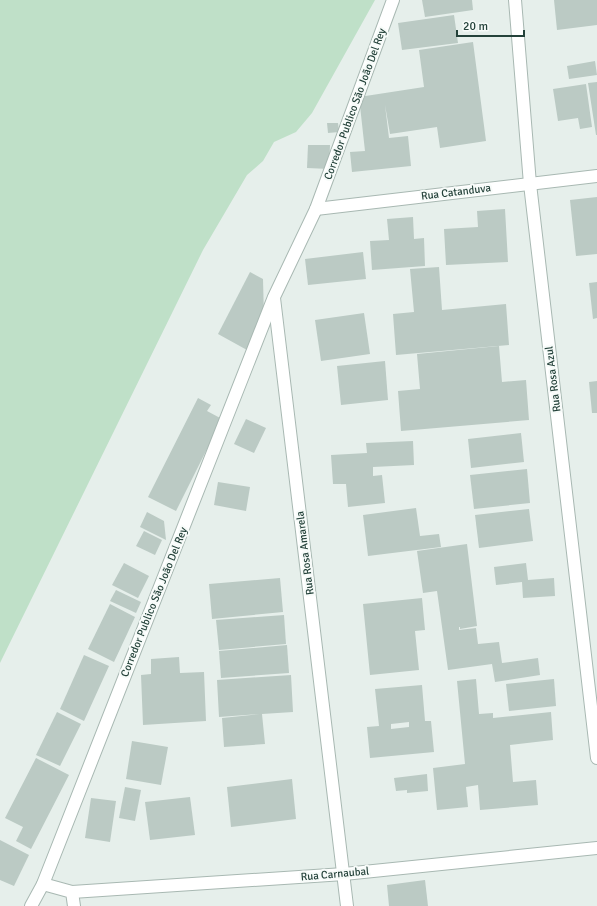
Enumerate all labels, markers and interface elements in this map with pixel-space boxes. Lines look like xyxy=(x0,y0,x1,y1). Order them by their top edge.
scale bar xyxy=(457,12,524,38)
text: 20 m xyxy=(463,19,488,34)
street label: Corredor Publico São João Del Rey xyxy=(321,26,389,182)
street label: Rua Catanduva xyxy=(420,181,492,203)
street label: Rua Rosa Azul xyxy=(543,345,563,413)
street label: Rua Rosa Amarela xyxy=(293,510,317,596)
street label: Corredor Publico São João Del Rey xyxy=(118,524,190,679)
street label: Rua Carnaubal xyxy=(300,865,370,883)

